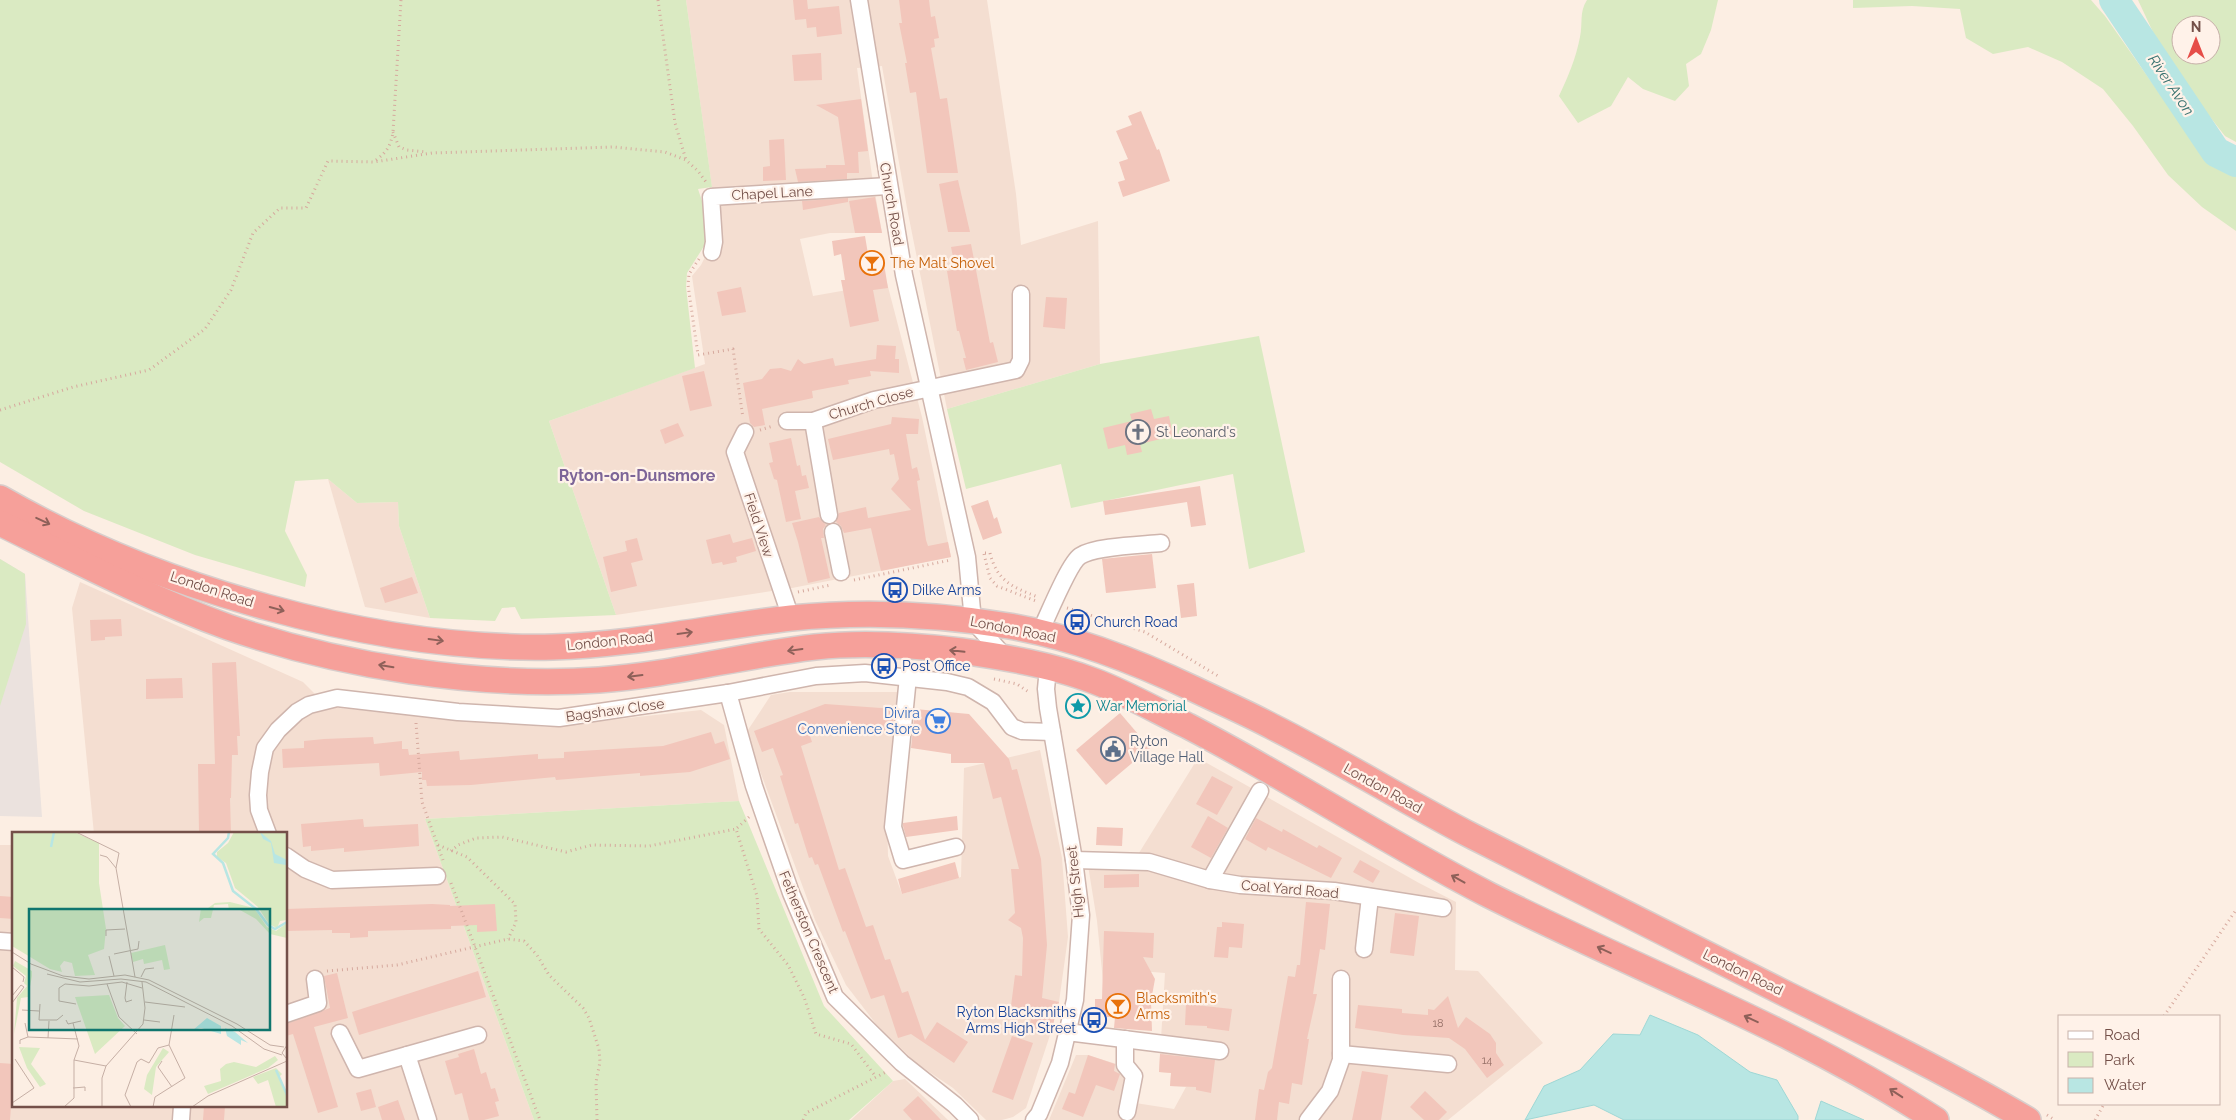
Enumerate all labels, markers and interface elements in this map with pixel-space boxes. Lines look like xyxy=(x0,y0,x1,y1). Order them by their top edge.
north arrow xyxy=(2171,15,2221,65)
text: N xyxy=(2191,19,2201,35)
water label: River Avon xyxy=(2144,51,2198,119)
street label: Church Road xyxy=(877,161,907,247)
street label: Chapel Lane xyxy=(731,183,813,203)
bar icon: The Malt Shovel xyxy=(859,250,885,276)
place label: The Malt Shovel xyxy=(890,255,995,271)
street label: Church Close xyxy=(827,383,915,423)
church icon: St Leonard's xyxy=(1125,419,1151,445)
place label: St Leonard's xyxy=(1156,424,1236,440)
district label: Ryton-on-Dunsmore xyxy=(559,466,716,485)
street label: Field View xyxy=(741,491,777,560)
one-way arrow xyxy=(35,517,50,526)
street label: London Road xyxy=(168,568,256,610)
bus stop icon: Dilke Arms xyxy=(882,577,908,603)
place label: Dilke Arms xyxy=(912,582,982,598)
one-way arrow xyxy=(268,605,284,614)
bus stop icon: Church Road xyxy=(1064,609,1090,635)
street label: London Road xyxy=(969,613,1057,645)
place label: Church Road xyxy=(1094,614,1178,630)
one-way arrow xyxy=(677,628,693,638)
street label: London Road xyxy=(566,629,654,653)
one-way arrow xyxy=(428,635,444,645)
one-way arrow xyxy=(787,645,803,655)
one-way arrow xyxy=(949,646,965,656)
bus stop icon: Post Office xyxy=(871,653,897,679)
place label: Post Office xyxy=(902,658,971,674)
one-way arrow xyxy=(378,660,394,670)
one-way arrow xyxy=(627,671,643,681)
place icon: War Memorial xyxy=(1065,693,1091,719)
street label: Bagshaw Close xyxy=(565,695,665,725)
place label: War Memorial xyxy=(1096,698,1187,714)
place label: Divira Convenience Store xyxy=(797,705,920,737)
supermarket icon: Divira Convenience Store xyxy=(925,708,951,734)
place label: Ryton Village Hall xyxy=(1130,733,1204,765)
public building icon: Ryton Village Hall xyxy=(1100,736,1126,762)
street label: London Road xyxy=(1341,760,1425,816)
inset map xyxy=(12,832,288,1108)
street label: High Street xyxy=(1063,845,1087,919)
street label: Fetherston Crescent xyxy=(776,868,842,996)
one-way arrow xyxy=(1452,873,1466,883)
street label: Coal Yard Road xyxy=(1240,877,1340,901)
one-way arrow xyxy=(1597,945,1612,955)
street label: London Road xyxy=(1700,946,1786,998)
place label: Blacksmith's Arms xyxy=(1136,990,1217,1022)
bar icon: Blacksmith's Arms xyxy=(1105,993,1131,1019)
place label: Ryton Blacksmiths Arms High Street xyxy=(956,1004,1076,1036)
bus stop icon: Ryton Blacksmiths Arms High Street xyxy=(1081,1007,1107,1033)
one-way arrow xyxy=(1744,1014,1759,1024)
legend xyxy=(2058,1015,2221,1105)
house number: 18 xyxy=(1432,1017,1444,1030)
text: Road xyxy=(2104,1026,2140,1044)
text: Park xyxy=(2104,1051,2135,1069)
house number: 14 xyxy=(1482,1054,1492,1067)
text: Water xyxy=(2104,1076,2147,1094)
one-way arrow xyxy=(1889,1088,1903,1098)

